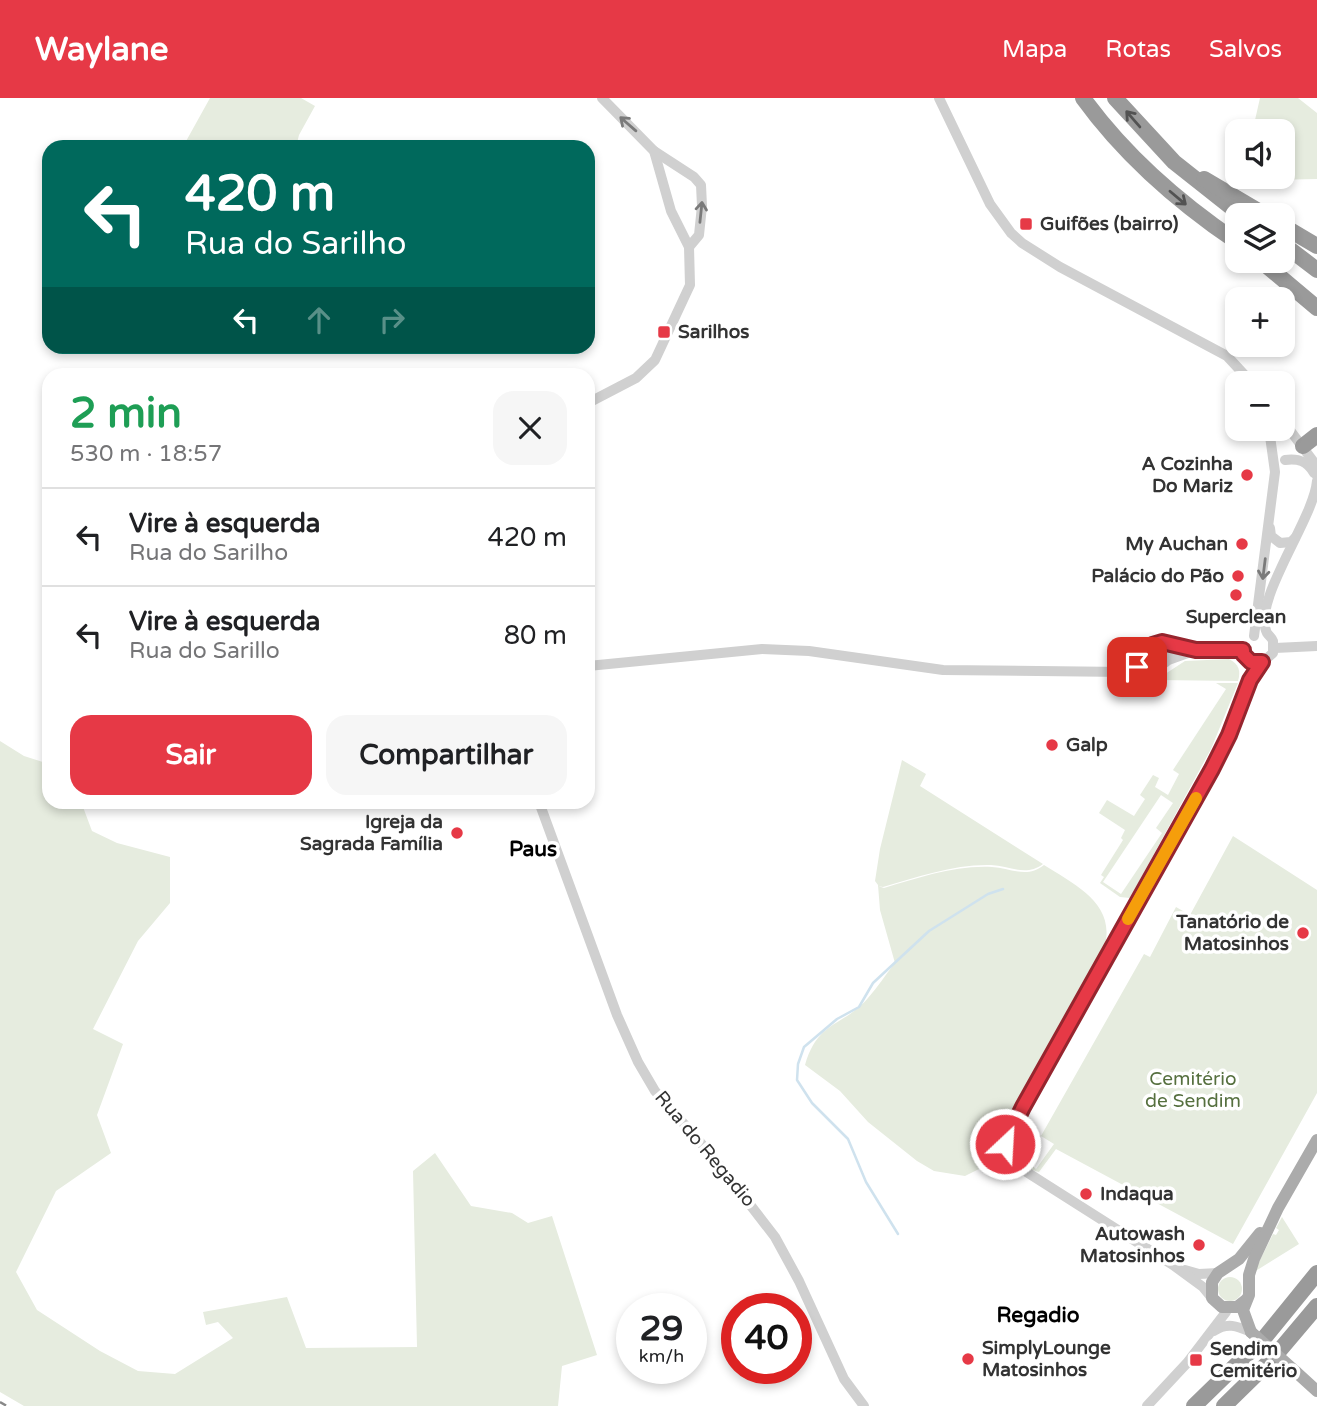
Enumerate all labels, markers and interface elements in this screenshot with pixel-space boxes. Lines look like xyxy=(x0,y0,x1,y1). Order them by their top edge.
text: Waylane xyxy=(35,30,169,69)
text: Mapa xyxy=(1002,35,1067,64)
text: Rotas xyxy=(1105,35,1171,64)
text: Salvos xyxy=(1209,35,1282,64)
one-way arrow xyxy=(1125,110,1141,128)
one-way arrow xyxy=(619,116,637,132)
map controls xyxy=(1225,119,1295,441)
button: sound xyxy=(1225,119,1295,189)
text: 420 m xyxy=(185,165,335,224)
icon: left xyxy=(70,168,161,259)
one-way arrow xyxy=(1168,190,1186,206)
one-way arrow xyxy=(695,201,708,224)
button: layers xyxy=(1225,203,1295,273)
place label: Guifões (bairro) xyxy=(1040,213,1179,235)
marker: Guifões (bairro) xyxy=(1018,216,1034,232)
text: Rua do Sarilho xyxy=(185,225,406,263)
button: + xyxy=(1225,287,1295,357)
icon: left xyxy=(227,301,265,339)
icon: ahead xyxy=(300,301,338,339)
icon: right xyxy=(373,301,411,339)
place label: Sarilhos xyxy=(678,321,749,343)
marker: Sarilhos xyxy=(656,324,672,340)
button: − xyxy=(1225,371,1295,441)
text: 2 min xyxy=(70,388,182,439)
button: close xyxy=(493,391,567,465)
text: 530 m · 18:57 xyxy=(70,440,222,468)
place label: A Cozinha Do Mariz xyxy=(1141,453,1234,497)
marker: A Cozinha Do Mariz xyxy=(1239,467,1255,483)
text: Vire à esquerda xyxy=(129,508,320,539)
icon: left xyxy=(70,518,108,556)
text: 420 m xyxy=(487,522,567,553)
place label: My Auchan xyxy=(1125,533,1228,556)
marker: My Auchan xyxy=(1234,536,1250,552)
text: Rua do Sarilho xyxy=(129,539,288,567)
one-way arrow xyxy=(1257,557,1270,580)
place label: Palácio do Pão xyxy=(1091,565,1224,587)
marker: Palácio do Pão xyxy=(1230,568,1246,584)
marker: Superclean xyxy=(1228,587,1244,603)
text: Vire à esquerda xyxy=(129,606,320,637)
place label: Superclean xyxy=(1186,606,1286,629)
icon: left xyxy=(70,616,108,654)
text: 80 m xyxy=(504,620,567,651)
text: Rua do Sarillo xyxy=(129,637,280,665)
pin xyxy=(1107,637,1167,697)
icon: arrive xyxy=(1118,648,1156,686)
button: Sair xyxy=(70,715,312,795)
button: Compartilhar xyxy=(326,715,567,795)
place label: Galp xyxy=(1066,734,1108,757)
marker: Galp xyxy=(1044,737,1060,753)
place label: Igreja da Sagrada Família xyxy=(300,811,443,856)
marker: Igreja da Sagrada Família xyxy=(449,825,465,841)
district label: Paus xyxy=(509,837,557,862)
place label: Tanatório de Matosinhos xyxy=(1175,911,1289,955)
marker: Tanatório de Matosinhos xyxy=(1295,925,1311,941)
park label: Cemitério de Sendim xyxy=(1145,1068,1241,1112)
street label: Rua do Regadio xyxy=(650,1087,760,1211)
position arrow xyxy=(968,1107,1042,1181)
place label: Indaqua xyxy=(1100,1183,1174,1206)
marker: Indaqua xyxy=(1078,1186,1094,1202)
place label: Autowash Matosinhos xyxy=(1080,1223,1185,1267)
marker: Autowash Matosinhos xyxy=(1191,1237,1207,1253)
speed limit sign: 40 xyxy=(721,1293,812,1384)
district label: Regadio xyxy=(996,1303,1080,1328)
text: 29 xyxy=(640,1308,683,1350)
place label: SimplyLounge Matosinhos xyxy=(982,1337,1111,1381)
place label: Sendim Cemitério xyxy=(1210,1338,1297,1382)
text: km/h xyxy=(639,1345,684,1367)
marker: SimplyLounge Matosinhos xyxy=(960,1351,976,1367)
marker: Sendim Cemitério xyxy=(1188,1352,1204,1368)

